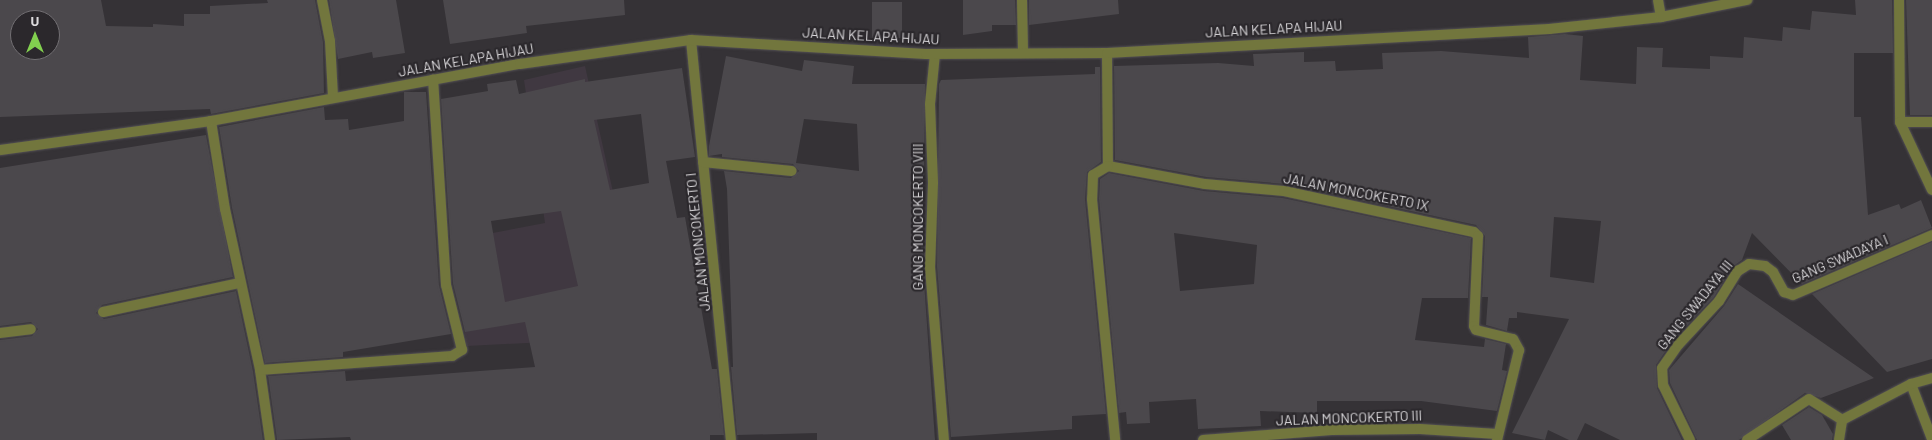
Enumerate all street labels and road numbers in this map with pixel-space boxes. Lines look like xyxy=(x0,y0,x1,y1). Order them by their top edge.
street label: JALAN KELAPA HIJAU xyxy=(1205,17,1343,41)
street label: JALAN KELAPA HIJAU xyxy=(802,24,940,48)
street label: JALAN KELAPA HIJAU xyxy=(397,40,535,80)
street label: GANG MONCOKERTO VIII xyxy=(910,144,926,290)
street label: JALAN MONCOKERTO IX xyxy=(1282,170,1430,214)
street label: JALAN MONCOKERTO I xyxy=(682,172,714,312)
street label: GANG SWADAYA I xyxy=(1789,231,1891,287)
street label: GANG SWADAYA III xyxy=(1654,257,1736,353)
street label: JALAN MONCOKERTO III xyxy=(1276,407,1422,429)

